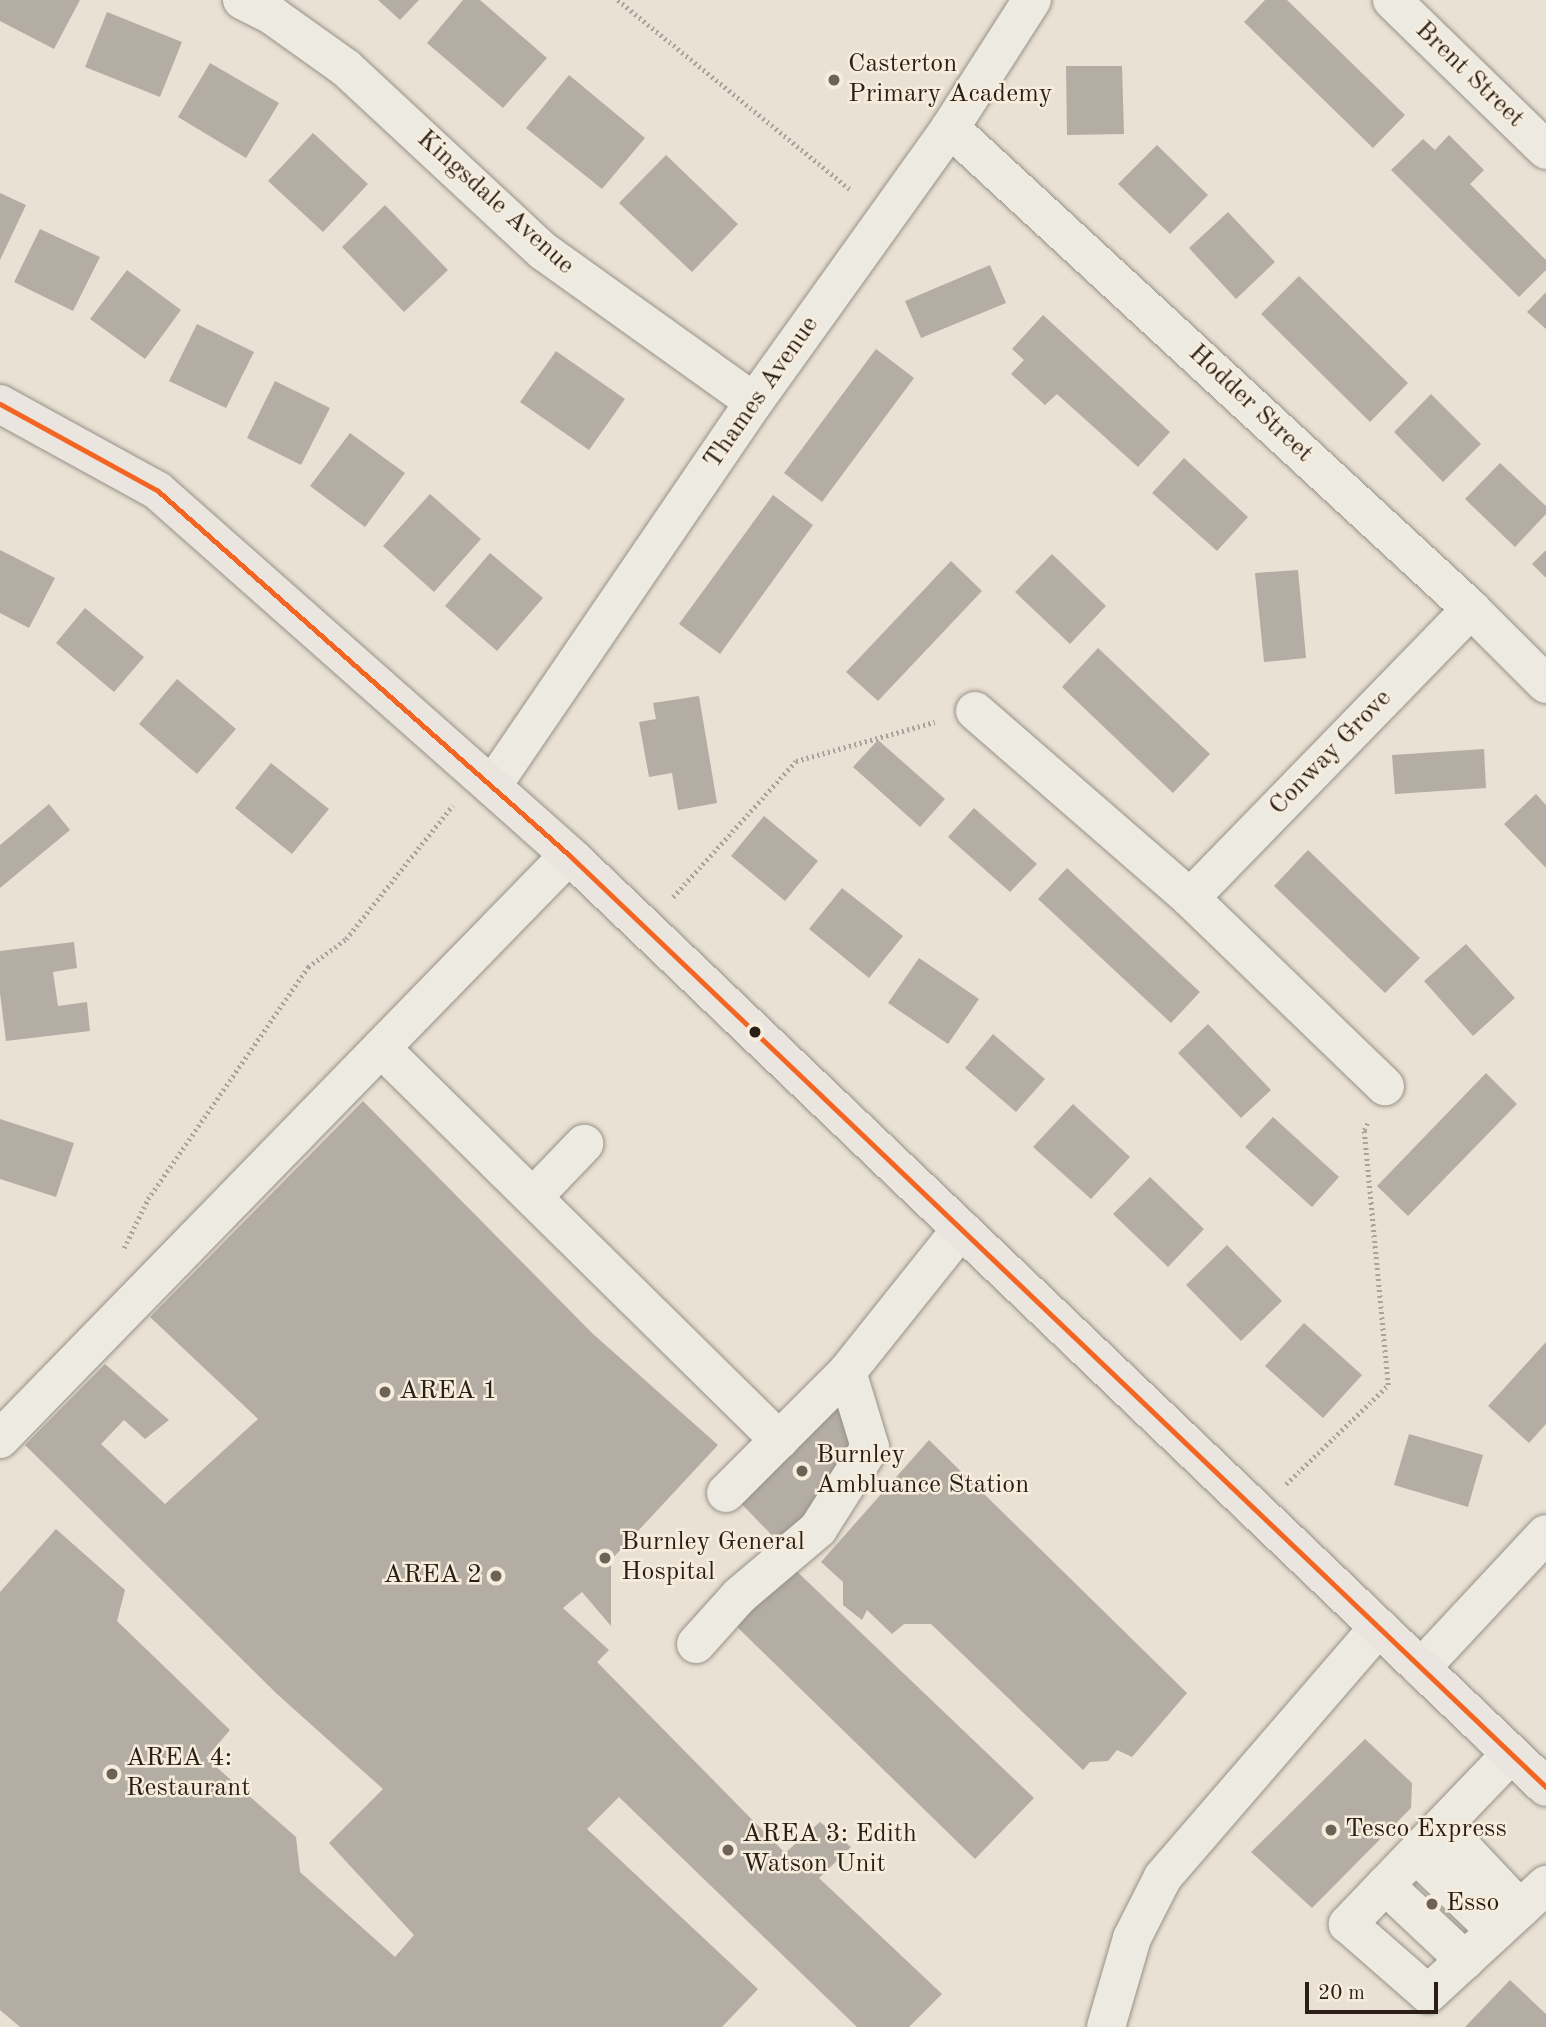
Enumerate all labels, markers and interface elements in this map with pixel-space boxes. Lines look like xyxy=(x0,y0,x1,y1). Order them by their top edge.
street label: Brent Street xyxy=(1408,15,1530,135)
place label: Casterton Primary Academy xyxy=(848,49,1053,110)
marker: Casterton Primary Academy xyxy=(826,72,842,88)
street label: Kingsdale Avenue xyxy=(410,124,580,282)
street label: Thames Avenue xyxy=(698,311,826,475)
street label: Hodder Street xyxy=(1181,338,1319,470)
street label: Conway Grove xyxy=(1263,684,1399,822)
unlabelled marker xyxy=(748,1025,762,1039)
place label: AREA 1 xyxy=(399,1376,498,1408)
marker: AREA 1 xyxy=(377,1384,393,1400)
place label: Burnley Ambluance Station xyxy=(816,1440,1029,1502)
marker: Burnley Ambluance Station xyxy=(794,1463,810,1479)
place label: Burnley General Hospital xyxy=(621,1527,805,1588)
marker: Burnley General Hospital xyxy=(595,1548,615,1568)
place label: AREA 2 xyxy=(383,1560,482,1592)
marker: AREA 2 xyxy=(488,1568,504,1584)
place label: AREA 4: Restaurant xyxy=(126,1743,250,1804)
marker: AREA 4: Restaurant xyxy=(104,1766,120,1782)
place label: Tesco Express xyxy=(1345,1814,1507,1846)
place label: AREA 3: Edith Watson Unit xyxy=(742,1819,917,1881)
marker: Tesco Express xyxy=(1323,1822,1339,1838)
marker: AREA 3: Edith Watson Unit xyxy=(720,1842,736,1858)
place label: Esso xyxy=(1446,1888,1499,1920)
marker: Esso xyxy=(1424,1896,1440,1912)
scale bar xyxy=(1308,1968,1441,2012)
text: 20 m xyxy=(1318,1983,1365,2004)

